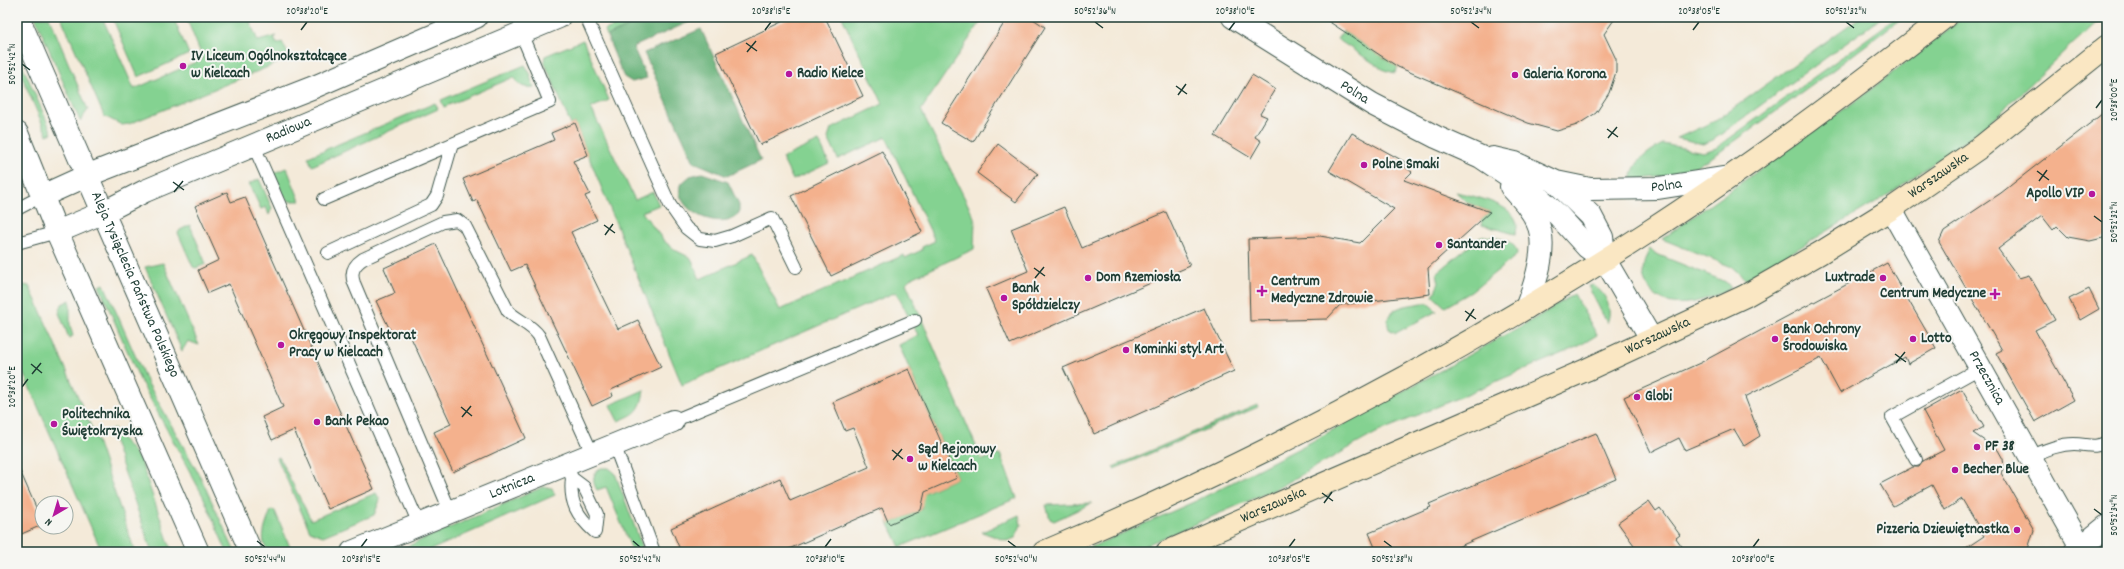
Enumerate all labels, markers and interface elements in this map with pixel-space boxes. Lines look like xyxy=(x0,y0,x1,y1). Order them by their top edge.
text: 20°38'20"E xyxy=(286,5,328,19)
text: 20°38'15"E xyxy=(752,5,791,19)
text: 50°52'36"N xyxy=(1074,5,1116,19)
text: 20°38'10"E xyxy=(1215,5,1255,19)
text: 50°52'34"N xyxy=(1450,5,1492,19)
text: 20°38'05"E xyxy=(1678,5,1720,19)
text: 50°52'32"N xyxy=(1825,5,1867,19)
text: 50°52'42"N xyxy=(6,43,20,85)
place label: IV Liceum Ogólnokształcące w Kielcach xyxy=(191,46,347,85)
marker: IV Liceum Ogólnokształcące w Kielcach xyxy=(178,61,188,71)
place label: Radio Kielce xyxy=(797,63,864,85)
place label: Galeria Korona xyxy=(1523,64,1607,86)
marker: Radio Kielce xyxy=(784,69,794,79)
marker: Galeria Korona xyxy=(1510,70,1520,80)
street label: Polna xyxy=(1335,75,1374,111)
text: 20°38'00"E xyxy=(2108,78,2122,121)
street label: Radiowa xyxy=(262,111,316,150)
street label: Warszawska xyxy=(1904,147,1974,205)
place label: Polne Smaki xyxy=(1372,154,1439,176)
marker: Polne Smaki xyxy=(1359,160,1369,170)
street label: Polna xyxy=(1651,173,1684,199)
place label: Apollo VIP xyxy=(2026,183,2084,205)
street label: Aleja Tysiąclecia Państwa Polskiego xyxy=(84,188,185,382)
marker: Apollo VIP xyxy=(2087,189,2097,199)
text: 50°52'32"N xyxy=(2108,201,2122,243)
place label: Santander xyxy=(1447,234,1507,256)
marker: Santander xyxy=(1434,240,1444,250)
place label: Dom Rzemiosła xyxy=(1096,267,1182,289)
place label: Luxtrade xyxy=(1825,267,1875,289)
place label: Centrum Medyczne Zdrowie xyxy=(1271,271,1373,310)
marker: Dom Rzemiosła xyxy=(1083,273,1093,283)
marker: Luxtrade xyxy=(1878,273,1888,283)
place label: Bank Spółdzielczy xyxy=(1012,278,1080,317)
place label: Centrum Medyczne xyxy=(1880,283,1986,305)
marker: Centrum Medyczne Zdrowie xyxy=(1256,285,1268,297)
marker: Centrum Medyczne xyxy=(1989,288,2001,300)
marker: Bank Spółdzielczy xyxy=(999,293,1009,303)
street label: Warszawska xyxy=(1622,312,1695,361)
place label: Bank Ochrony Środowiska xyxy=(1783,319,1861,358)
place label: Okręgowy Inspektorat Pracy w Kielcach xyxy=(289,325,417,364)
place label: Lotto xyxy=(1921,328,1952,350)
marker: Bank Ochrony Środowiska xyxy=(1770,334,1780,344)
marker: Lotto xyxy=(1908,334,1918,344)
place label: Kominki styl Art xyxy=(1134,339,1225,361)
marker: Okręgowy Inspektorat Pracy w Kielcach xyxy=(276,340,286,350)
marker: Kominki styl Art xyxy=(1121,345,1131,355)
street label: Przecznica xyxy=(1962,347,2011,410)
text: 20°38'20"E xyxy=(6,366,20,408)
place label: Globi xyxy=(1645,386,1672,408)
marker: Globi xyxy=(1632,392,1642,402)
place label: Politechnika Świętokrzyska xyxy=(62,404,143,443)
place label: Bank Pekao xyxy=(325,411,389,433)
marker: Bank Pekao xyxy=(312,417,322,427)
marker: Politechnika Świętokrzyska xyxy=(49,419,59,429)
place label: PF 38 xyxy=(1985,436,2015,458)
place label: Sąd Rejonowy w Kielcach xyxy=(918,439,997,478)
marker: PF 38 xyxy=(1972,442,1982,452)
marker: Sąd Rejonowy w Kielcach xyxy=(905,454,915,464)
place label: Becher Blue xyxy=(1963,459,2029,481)
marker: Becher Blue xyxy=(1950,465,1960,475)
street label: Lotnicza xyxy=(486,467,539,506)
street label: Warszawska xyxy=(1237,481,1311,530)
text: 50°52'34"N xyxy=(2108,494,2122,536)
north arrow xyxy=(34,495,74,535)
text: N xyxy=(42,513,56,529)
place label: Pizzeria Dziewiętnastka xyxy=(1876,519,2010,541)
marker: Pizzeria Dziewiętnastka xyxy=(2012,525,2022,535)
text: 50°52'44"N xyxy=(244,553,286,567)
text: 20°38'15"E xyxy=(342,553,381,567)
text: 50°52'42"N xyxy=(619,553,661,567)
text: 20°38'10"E xyxy=(805,553,845,567)
text: 50°52'40"N xyxy=(995,553,1037,567)
text: 20°38'05"E xyxy=(1268,553,1310,567)
text: 50°52'38"N xyxy=(1371,553,1413,567)
text: 20°38'00"E xyxy=(1732,553,1775,567)

